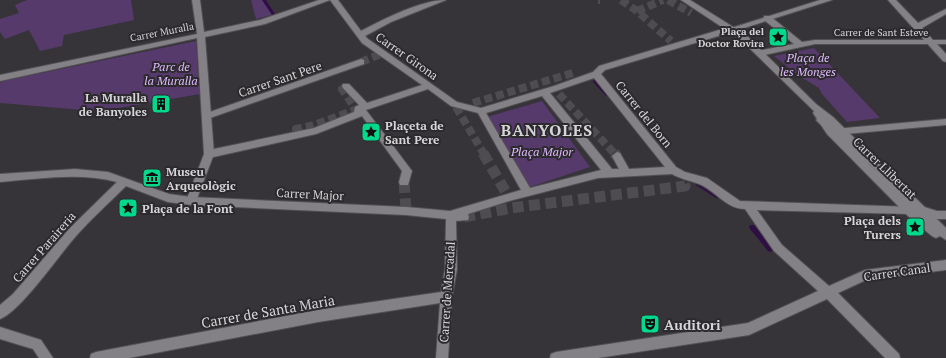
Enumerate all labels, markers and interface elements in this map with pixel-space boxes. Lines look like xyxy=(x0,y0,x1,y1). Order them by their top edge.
street label: Carrer Muralla xyxy=(129,19,195,45)
place label: Plaça del Doctor Rovira xyxy=(698,25,765,50)
place icon: Plaça del Doctor Rovira xyxy=(767,26,789,48)
street label: Carrer de Sant Esteve xyxy=(834,26,928,39)
street label: Carrer Girona xyxy=(373,29,441,83)
park label: Plaça de les Monges xyxy=(780,50,836,79)
street label: Carrer Sant Pere xyxy=(236,58,324,100)
park label: Parc de la Muralla xyxy=(144,59,198,88)
street label: Carrer del Born xyxy=(613,78,675,150)
place label: La Muralla de Banyoles xyxy=(79,90,148,119)
building icon: La Muralla de Banyoles xyxy=(150,93,172,115)
place label: Plaçeta de Sant Pere xyxy=(385,118,444,147)
district label: BANYOLES xyxy=(501,119,593,141)
place icon: Plaçeta de Sant Pere xyxy=(360,121,382,143)
street label: Carrer Llibertat xyxy=(850,134,920,202)
park label: Plaça Major xyxy=(510,144,574,160)
place label: Museu Arqueològic xyxy=(166,164,236,193)
museum icon: Museu Arqueològic xyxy=(141,167,163,189)
street label: Carrer Major xyxy=(276,185,345,203)
place icon: Plaça de la Font xyxy=(117,197,139,219)
place label: Plaça de la Font xyxy=(142,201,234,216)
street label: Carrer Paraireria xyxy=(9,209,79,285)
place label: Plaça dels Turers xyxy=(844,213,902,242)
place icon: Plaça dels Turers xyxy=(904,216,926,238)
street label: Carrer de Mercadal xyxy=(436,241,458,343)
street label: Carrer Canal xyxy=(863,260,932,284)
street label: Carrer de Santa Maria xyxy=(200,290,336,332)
theatre icon: Auditori xyxy=(639,313,661,335)
place label: Auditori xyxy=(664,315,721,334)

